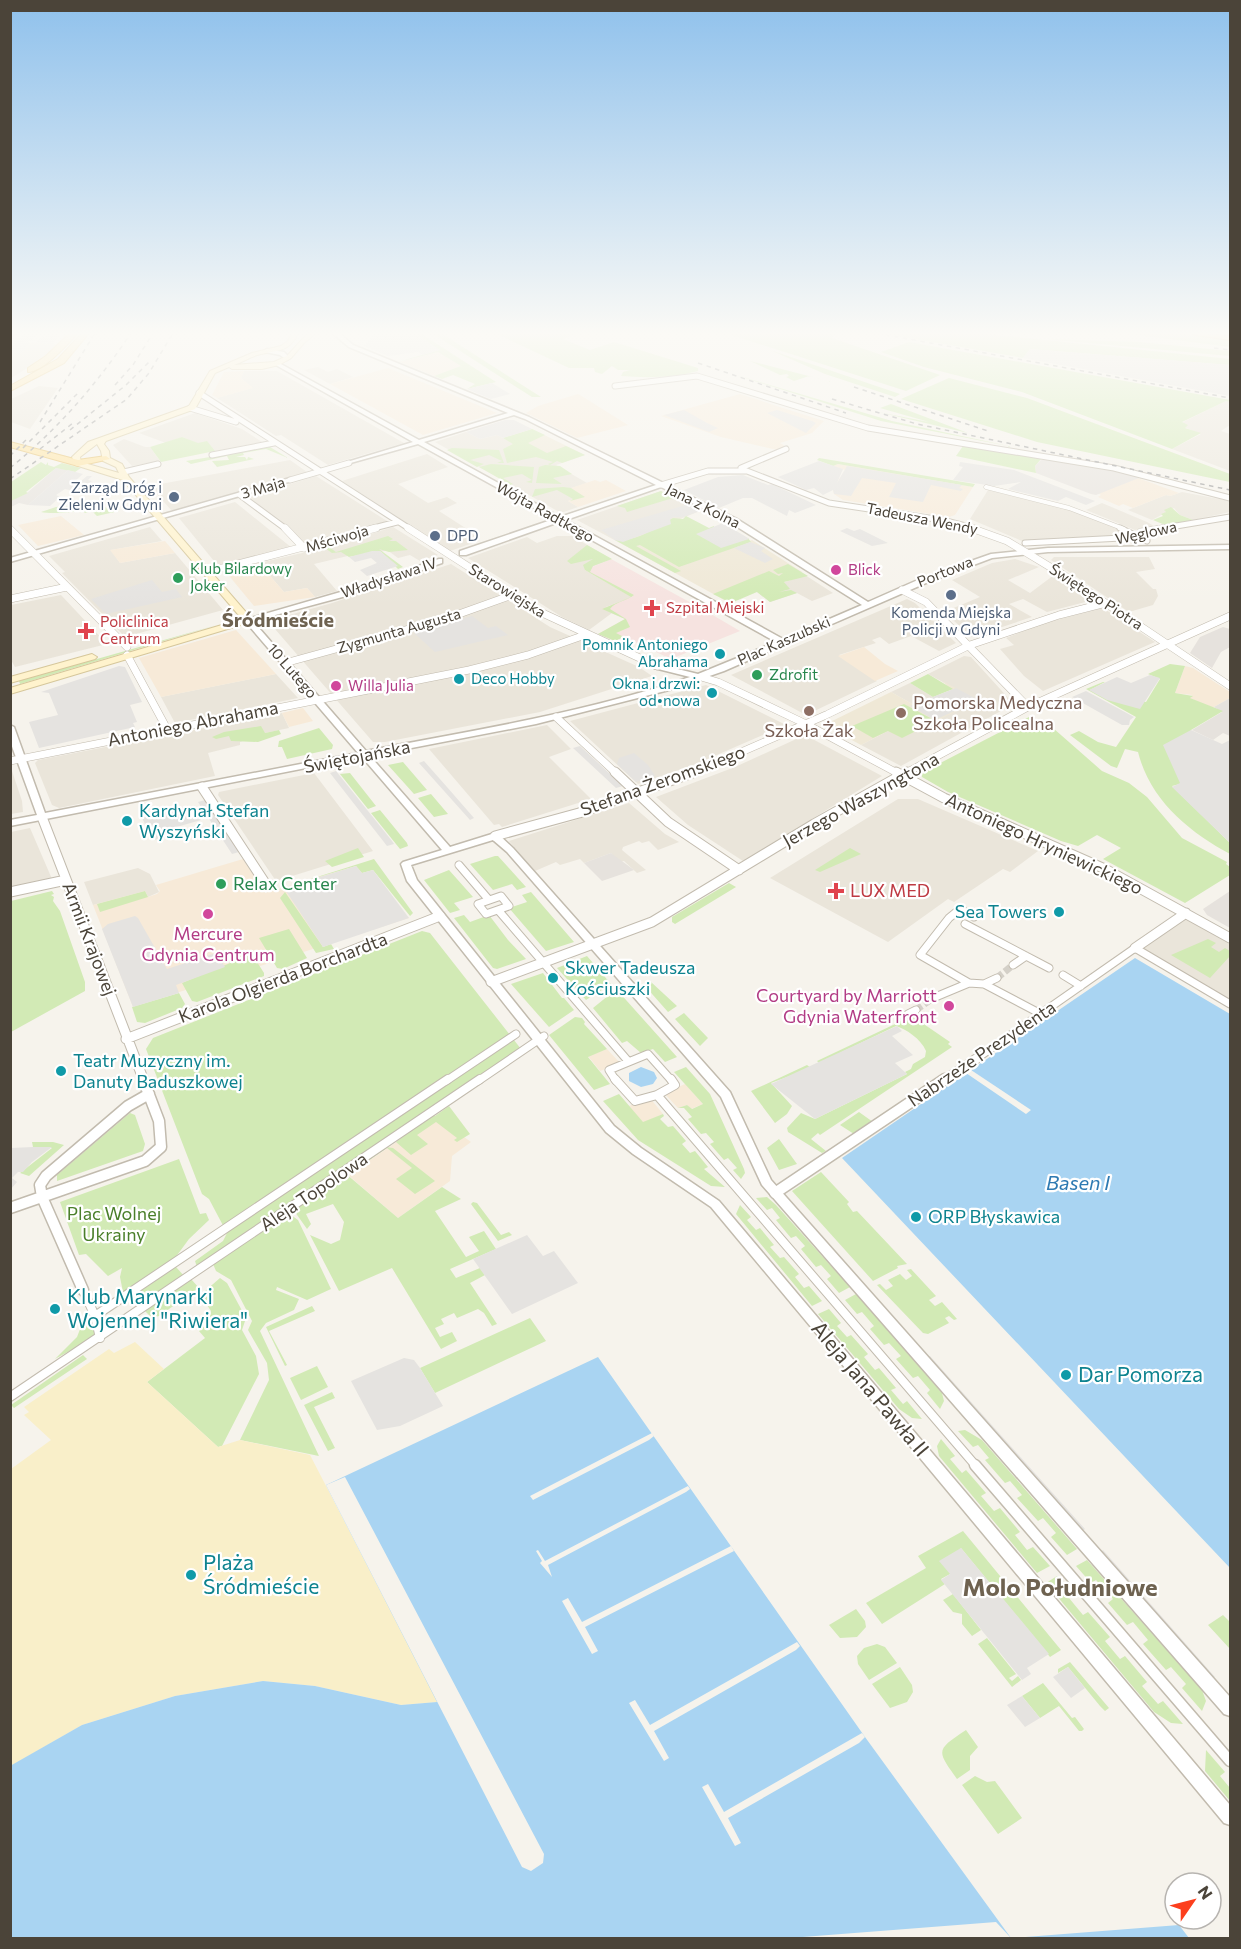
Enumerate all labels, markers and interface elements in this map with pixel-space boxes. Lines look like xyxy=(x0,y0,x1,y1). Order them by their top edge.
street label: 3 Maja xyxy=(239,472,287,502)
street label: Wójta Radtkego xyxy=(493,477,598,545)
place label: Zarząd Dróg i Zieleni w Gdyni xyxy=(58,478,162,513)
street label: Jana z Kolna xyxy=(663,479,743,531)
marker: Zarząd Dróg i Zieleni w Gdyni xyxy=(167,490,181,504)
street label: Tadeusza Wendy xyxy=(865,498,980,538)
street label: Węglowa xyxy=(1113,517,1178,547)
street label: Mściwoja xyxy=(303,520,370,556)
place label: DPD xyxy=(447,526,479,544)
marker: DPD xyxy=(428,529,442,543)
street label: Portowa xyxy=(914,552,975,590)
street label: Władysława IV xyxy=(338,553,439,601)
street label: Świętego Piotra xyxy=(1046,558,1147,633)
place label: Klub Bilardowy Joker xyxy=(190,559,292,594)
street label: Starowiejska xyxy=(466,559,549,621)
place label: Blick xyxy=(848,560,881,578)
marker: Blick xyxy=(829,563,843,577)
marker: Klub Bilardowy Joker xyxy=(171,571,185,585)
marker: Komenda Miejska Policji w Gdyni xyxy=(944,588,958,602)
place label: Szpital Miejski xyxy=(666,598,764,616)
marker: Szpital Miejski xyxy=(643,599,661,617)
place label: Komenda Miejska Policji w Gdyni xyxy=(891,603,1011,638)
street label: Zygmunta Augusta xyxy=(335,604,463,656)
district label: Śródmieście xyxy=(222,607,334,631)
place label: Policlinica Centrum xyxy=(100,612,169,647)
street label: Plac Kaszubski xyxy=(734,612,833,669)
marker: Policlinica Centrum xyxy=(77,622,95,640)
place label: Pomnik Antoniego Abrahama xyxy=(582,635,708,670)
street label: 10 Lutego xyxy=(264,639,322,702)
marker: Pomnik Antoniego Abrahama xyxy=(713,647,727,661)
place label: Zdrofit xyxy=(769,665,818,683)
marker: Zdrofit xyxy=(750,668,764,682)
place label: Deco Hobby xyxy=(471,669,555,687)
marker: Deco Hobby xyxy=(452,672,466,686)
place label: Okna i drzwi: od•nowa xyxy=(612,674,700,709)
place label: Willa Julia xyxy=(348,676,414,694)
marker: Willa Julia xyxy=(329,679,343,693)
marker: Okna i drzwi: od•nowa xyxy=(705,686,719,700)
place label: Pomorska Medyczna Szkoła Policealna xyxy=(913,691,1083,734)
street label: Antoniego Abrahama xyxy=(106,696,280,750)
marker: Szkoła Żak xyxy=(802,704,816,718)
marker: Pomorska Medyczna Szkoła Policealna xyxy=(894,706,908,720)
place label: Szkoła Żak xyxy=(764,719,854,741)
street label: Świętojańska xyxy=(302,735,412,777)
street label: Stefana Żeromskiego xyxy=(577,740,748,820)
street label: Jerzego Waszyngtona xyxy=(779,747,942,851)
street label: Antoniego Hryniewickiego xyxy=(942,788,1147,899)
place label: Kardynał Stefan Wyszyński xyxy=(139,799,269,842)
marker: Kardynał Stefan Wyszyński xyxy=(120,814,134,828)
place label: Relax Center xyxy=(233,872,337,894)
marker: Relax Center xyxy=(214,877,228,891)
street label: Armii Krajowej xyxy=(58,879,122,998)
place label: LUX MED xyxy=(850,879,930,901)
marker: LUX MED xyxy=(827,882,845,900)
place label: Sea Towers xyxy=(955,900,1047,922)
marker: Sea Towers xyxy=(1052,905,1066,919)
marker: Mercure Gdynia Centrum xyxy=(201,907,215,921)
place label: Mercure Gdynia Centrum xyxy=(141,922,275,965)
street label: Karola Olgierda Borchardta xyxy=(175,927,390,1027)
place label: Skwer Tadeusza Kościuszki xyxy=(565,956,695,999)
marker: Skwer Tadeusza Kościuszki xyxy=(546,971,560,985)
place label: Courtyard by Marriott Gdynia Waterfront xyxy=(756,984,937,1027)
street label: Nabrzeże Prezydenta xyxy=(903,995,1060,1111)
marker: Courtyard by Marriott Gdynia Waterfront xyxy=(942,999,956,1013)
place label: Teatr Muzyczny im. Danuty Baduszkowej xyxy=(73,1049,243,1092)
marker: Teatr Muzyczny im. Danuty Baduszkowej xyxy=(54,1064,68,1078)
street label: Aleja Topolowa xyxy=(256,1147,371,1235)
water label: Basen I xyxy=(1046,1170,1110,1194)
park label: Plac Wolnej Ukrainy xyxy=(67,1202,161,1245)
place label: ORP Błyskawica xyxy=(928,1205,1060,1227)
marker: ORP Błyskawica xyxy=(909,1210,923,1224)
place label: Klub Marynarki Wojennej "Riwiera" xyxy=(67,1283,248,1332)
marker: Klub Marynarki Wojennej "Riwiera" xyxy=(48,1302,62,1316)
street label: Aleja Jana Pawła II xyxy=(807,1315,935,1461)
place label: Dar Pomorza xyxy=(1078,1361,1203,1386)
marker: Dar Pomorza xyxy=(1059,1368,1073,1382)
place label: Plaża Śródmieście xyxy=(203,1549,319,1598)
marker: Plaża Śródmieście xyxy=(184,1568,198,1582)
district label: Molo Południowe xyxy=(962,1572,1158,1601)
north arrow xyxy=(1163,1871,1223,1931)
text: N xyxy=(1194,1882,1217,1902)

